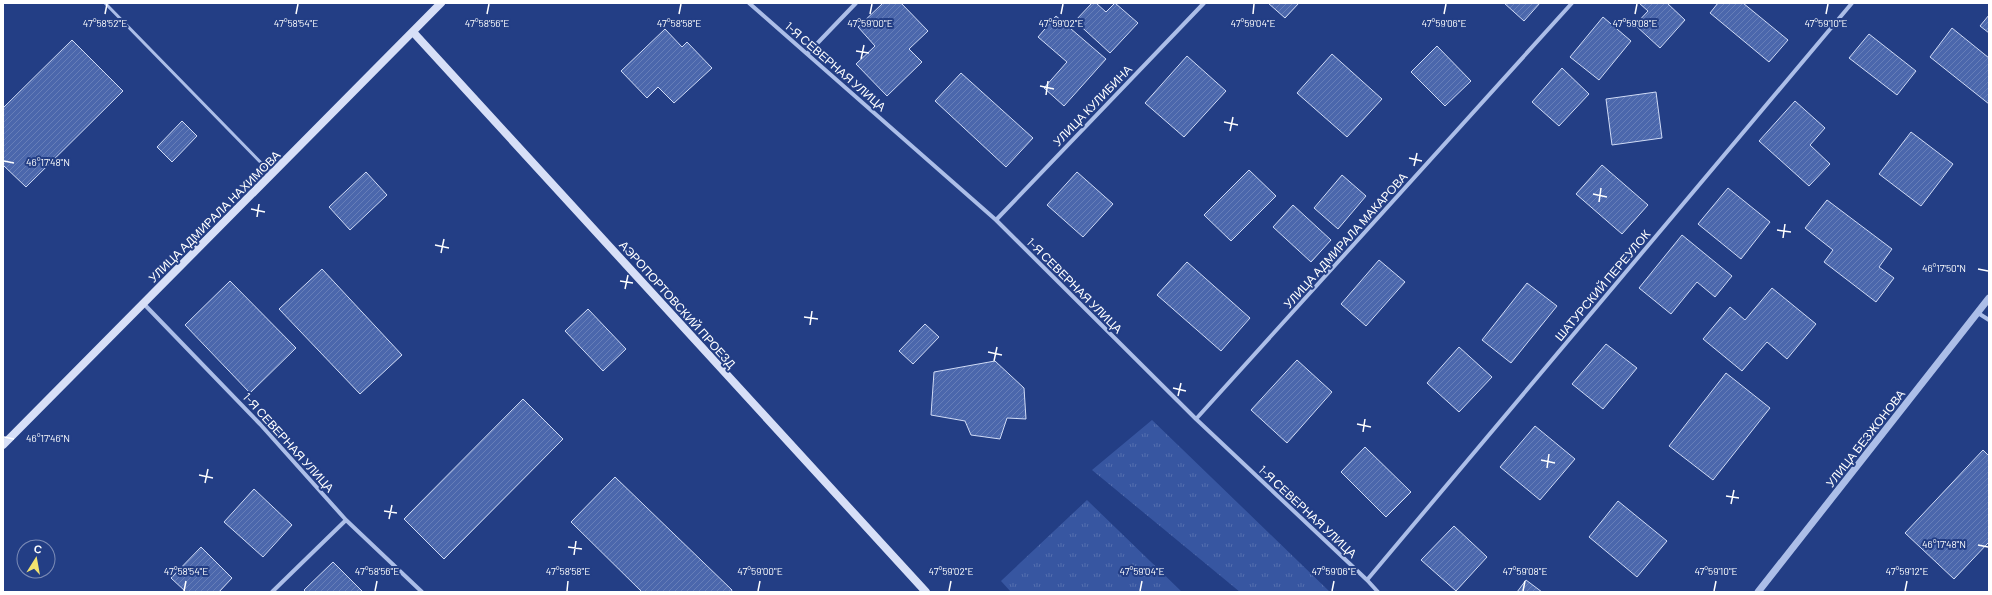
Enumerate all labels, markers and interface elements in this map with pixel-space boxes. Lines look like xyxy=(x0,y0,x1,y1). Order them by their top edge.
text: 47°58'52"E xyxy=(83,17,127,29)
text: 47°58'54"E xyxy=(274,17,318,29)
text: 47°58'56"E xyxy=(465,17,509,29)
text: 47°58'58"E xyxy=(657,17,701,29)
text: 47°59'00"E xyxy=(847,17,893,29)
text: 47°59'02"E xyxy=(1038,17,1084,29)
text: 47°59'04"E xyxy=(1230,17,1276,29)
text: 47°59'06"E xyxy=(1422,17,1466,29)
text: 47°59'08"E xyxy=(1613,17,1657,29)
text: 47°59'10"E xyxy=(1804,17,1848,29)
street label: 1-Я СЕВЕРНАЯ УЛИЦА xyxy=(782,18,889,114)
street label: УЛИЦА КУЛИБИНА xyxy=(1050,62,1135,149)
street label: УЛИЦА АДМИРАЛА НАХИМОВА xyxy=(145,147,283,285)
text: 46°17'48"N xyxy=(26,156,70,168)
street label: УЛИЦА АДМИРАЛА МАКАРОВА xyxy=(1280,169,1410,311)
street label: ШАТУРСКИЙ ПЕРЕУЛОК xyxy=(1552,227,1652,343)
street label: 1-Я СЕВЕРНАЯ УЛИЦА xyxy=(1024,234,1126,336)
street label: АЭРОПОРТОВСКИЙ ПРОЕЗД xyxy=(616,237,739,371)
text: 46°17'50"N xyxy=(1922,262,1966,274)
street label: УЛИЦА БЕЗЖОНОВА xyxy=(1823,387,1908,490)
street label: 1-Я СЕВЕРНАЯ УЛИЦА xyxy=(240,389,337,495)
text: 46°17'46"N xyxy=(26,432,70,444)
street label: 1-Я СЕВЕРНАЯ УЛИЦА xyxy=(1255,462,1360,561)
text: 46°17'48"N xyxy=(1922,538,1966,550)
north arrow xyxy=(16,539,56,579)
text: С xyxy=(33,542,43,556)
text: 47°58'54"E xyxy=(164,565,208,577)
text: 47°58'56"E xyxy=(355,565,399,577)
text: 47°58'58"E xyxy=(546,565,590,577)
text: 47°59'00"E xyxy=(737,565,783,577)
text: 47°59'02"E xyxy=(928,565,974,577)
text: 47°59'04"E xyxy=(1119,565,1165,577)
text: 47°59'06"E xyxy=(1312,565,1356,577)
text: 47°59'08"E xyxy=(1503,565,1547,577)
text: 47°59'10"E xyxy=(1694,565,1738,577)
text: 47°59'12"E xyxy=(1886,565,1928,577)

